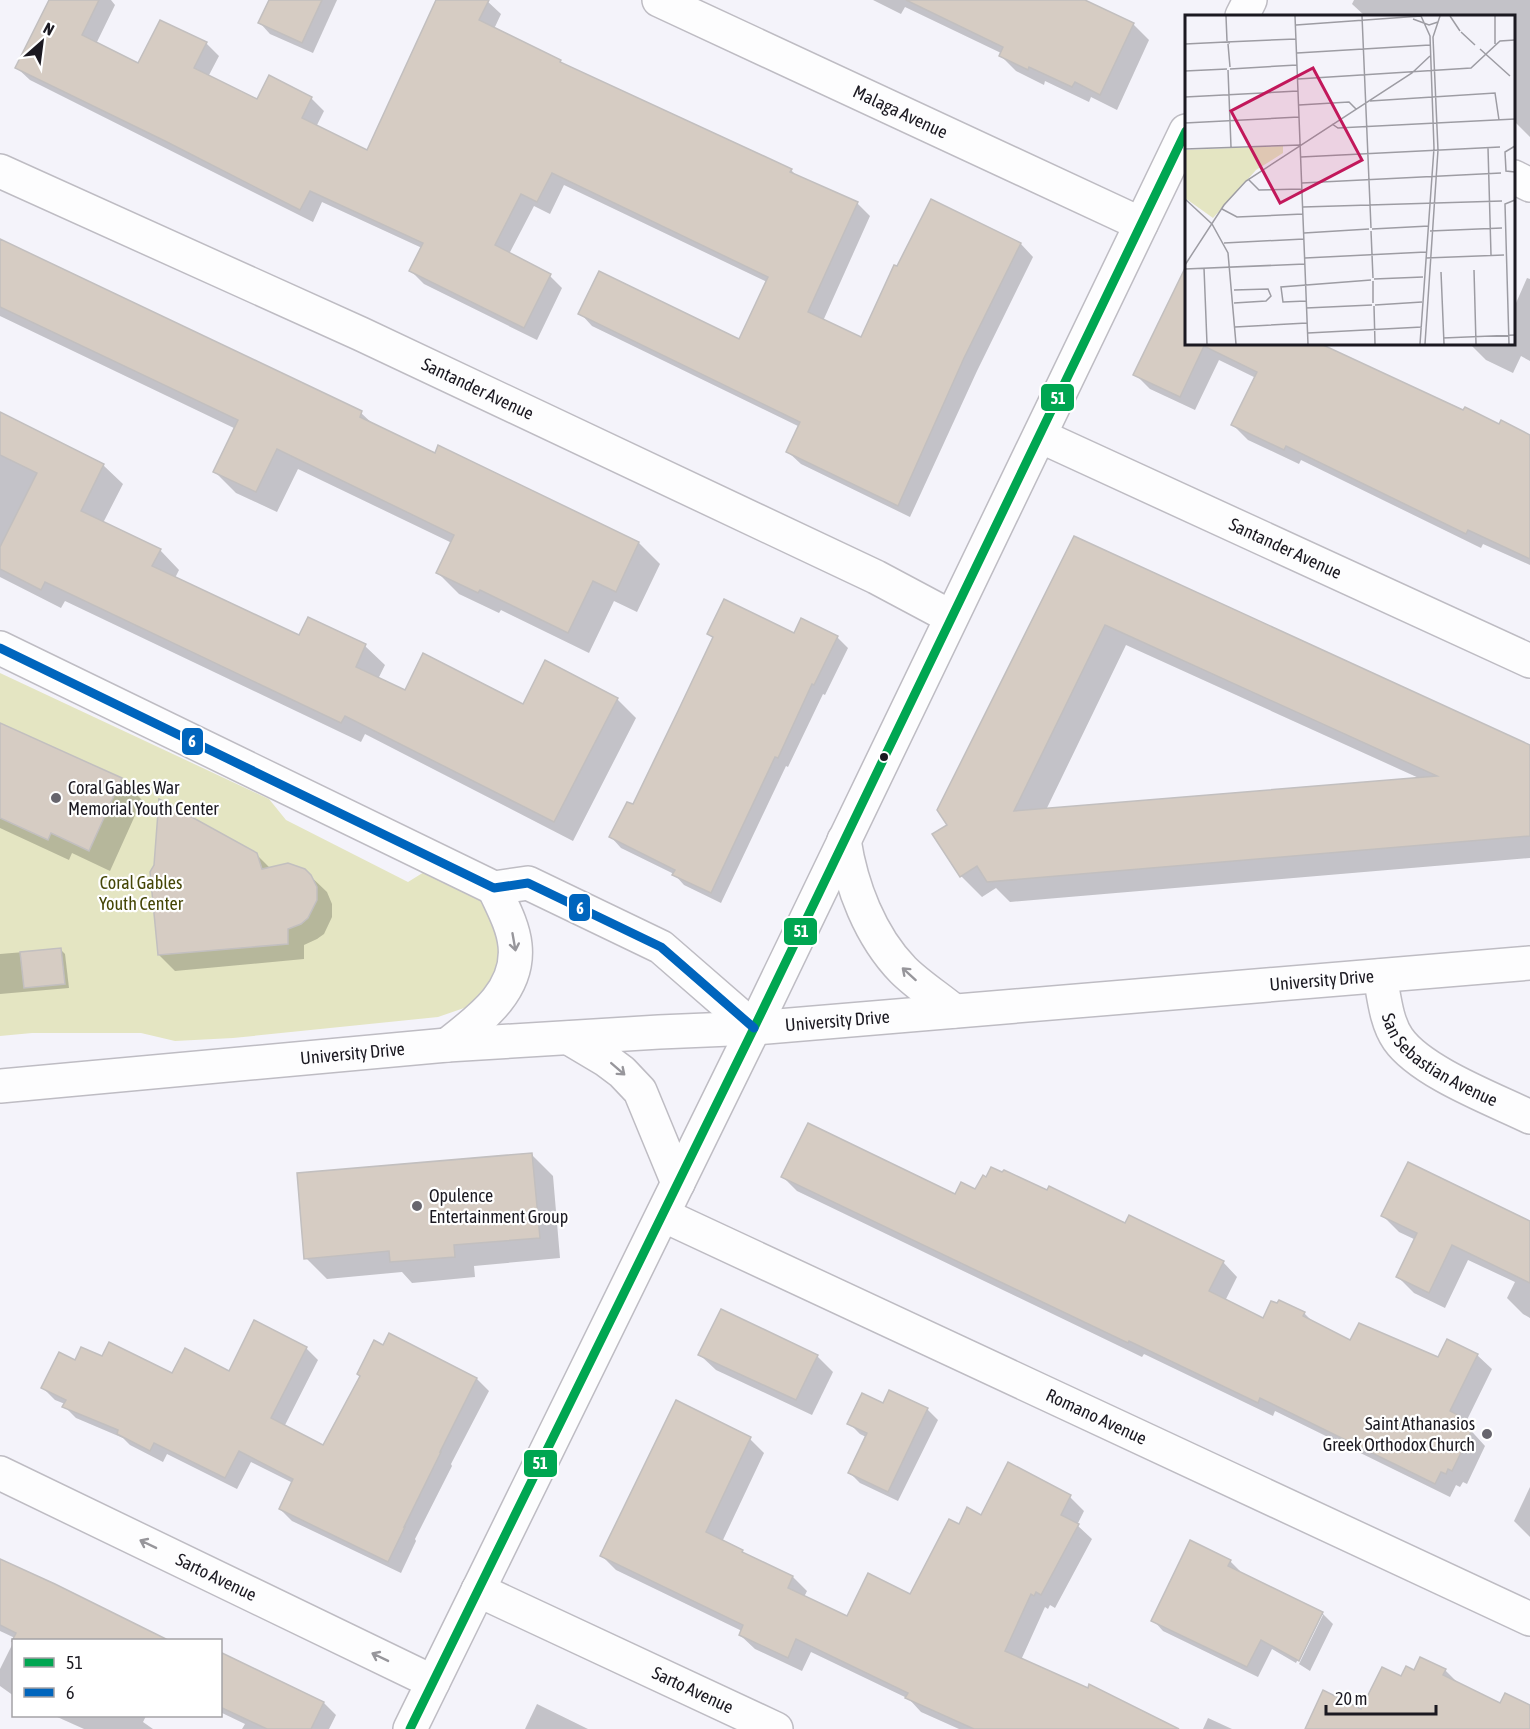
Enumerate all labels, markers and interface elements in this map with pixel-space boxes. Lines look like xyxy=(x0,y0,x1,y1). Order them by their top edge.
north arrow xyxy=(12,12,72,72)
inset map xyxy=(1185,15,1515,345)
text: N xyxy=(41,19,57,39)
street label: Malaga Avenue xyxy=(850,81,951,143)
street label: Santander Avenue xyxy=(418,353,537,424)
line badge: 51 xyxy=(1040,383,1075,412)
text: 51 xyxy=(1050,389,1066,407)
street label: Santander Avenue xyxy=(1226,513,1345,583)
line badge: 6 xyxy=(181,727,204,756)
text: 6 xyxy=(188,732,196,750)
unlabelled marker xyxy=(878,751,890,763)
place label: Coral Gables War Memorial Youth Center xyxy=(68,777,219,819)
marker: Coral Gables War Memorial Youth Center xyxy=(49,791,63,805)
park label: Coral Gables Youth Center xyxy=(99,872,184,914)
line badge: 6 xyxy=(568,893,591,922)
text: 6 xyxy=(576,899,584,917)
line badge: 51 xyxy=(783,917,818,946)
text: 51 xyxy=(793,922,809,940)
one-way arrow xyxy=(509,932,520,952)
street label: University Drive xyxy=(1269,965,1375,995)
one-way arrow xyxy=(902,967,917,981)
street label: University Drive xyxy=(784,1006,890,1035)
street label: San Sebastian Avenue xyxy=(1378,1011,1501,1111)
street label: University Drive xyxy=(299,1038,406,1068)
one-way arrow xyxy=(610,1062,625,1076)
place label: Opulence Entertainment Group xyxy=(429,1185,568,1227)
marker: Opulence Entertainment Group xyxy=(410,1199,424,1213)
street label: Romano Avenue xyxy=(1043,1384,1150,1449)
place label: Saint Athanasios Greek Orthodox Church xyxy=(1323,1413,1475,1455)
marker: Saint Athanasios Greek Orthodox Church xyxy=(1480,1427,1494,1441)
line badge: 51 xyxy=(523,1449,558,1478)
text: 51 xyxy=(532,1454,548,1472)
one-way arrow xyxy=(140,1538,158,1550)
street label: Sarto Avenue xyxy=(173,1549,260,1605)
legend xyxy=(12,1639,222,1717)
one-way arrow xyxy=(372,1650,390,1662)
text: 51 xyxy=(66,1652,83,1673)
street label: Sarto Avenue xyxy=(649,1662,737,1718)
scale bar xyxy=(1326,1678,1436,1716)
text: 6 xyxy=(66,1682,74,1703)
text: 20 m xyxy=(1335,1688,1367,1709)

